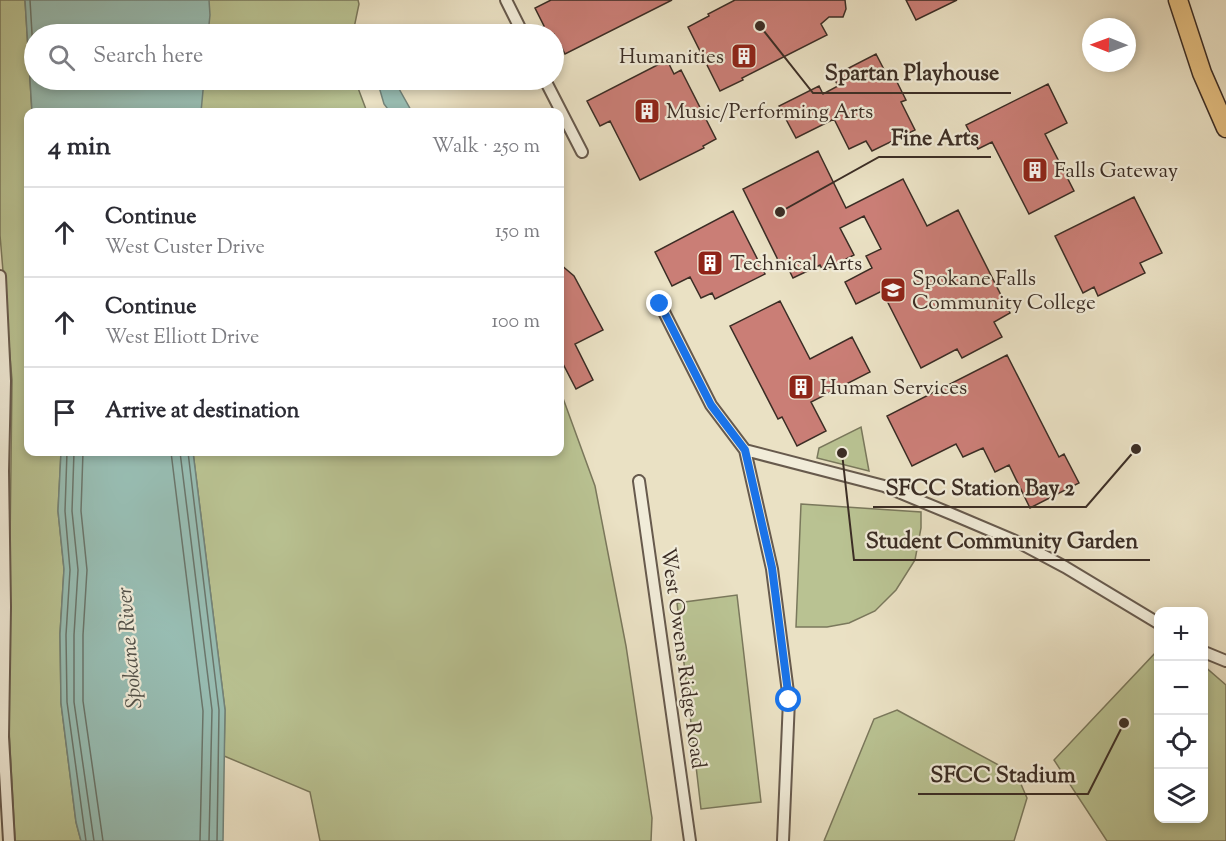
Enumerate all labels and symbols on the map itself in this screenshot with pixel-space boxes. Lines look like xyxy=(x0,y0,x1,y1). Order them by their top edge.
north arrow xyxy=(1082,18,1136,72)
building icon: Humanities xyxy=(729,41,759,71)
place label: Humanities xyxy=(619,43,724,73)
callout: Spartan Playhouse xyxy=(813,53,1011,93)
text: Spartan Playhouse xyxy=(825,59,999,91)
building icon: Music/Performing Arts xyxy=(632,96,662,126)
place label: Music/Performing Arts xyxy=(666,98,873,128)
callout: Fine Arts xyxy=(879,117,991,157)
text: Fine Arts xyxy=(891,124,979,156)
building icon: Falls Gateway xyxy=(1020,155,1050,185)
place label: Falls Gateway xyxy=(1054,157,1179,187)
building icon: Technical Arts xyxy=(695,248,725,278)
place label: Technical Arts xyxy=(730,250,862,280)
place label: Spokane Falls Community College xyxy=(912,265,1096,319)
school or university icon: Spokane Falls Community College xyxy=(878,275,908,305)
route end xyxy=(646,290,672,316)
building icon: Human Services xyxy=(786,372,816,402)
place label: Human Services xyxy=(820,374,967,404)
callout: SFCC Station Bay 2 xyxy=(873,467,1086,507)
text: SFCC Station Bay 2 xyxy=(885,474,1075,506)
callout: Student Community Garden xyxy=(854,520,1150,560)
text: Student Community Garden xyxy=(866,527,1138,559)
street label: West Owens Ridge Road xyxy=(652,546,712,771)
water label: Spokane River xyxy=(110,585,152,710)
route start xyxy=(775,686,801,712)
callout: SFCC Stadium xyxy=(918,754,1088,794)
text: SFCC Stadium xyxy=(930,761,1077,793)

